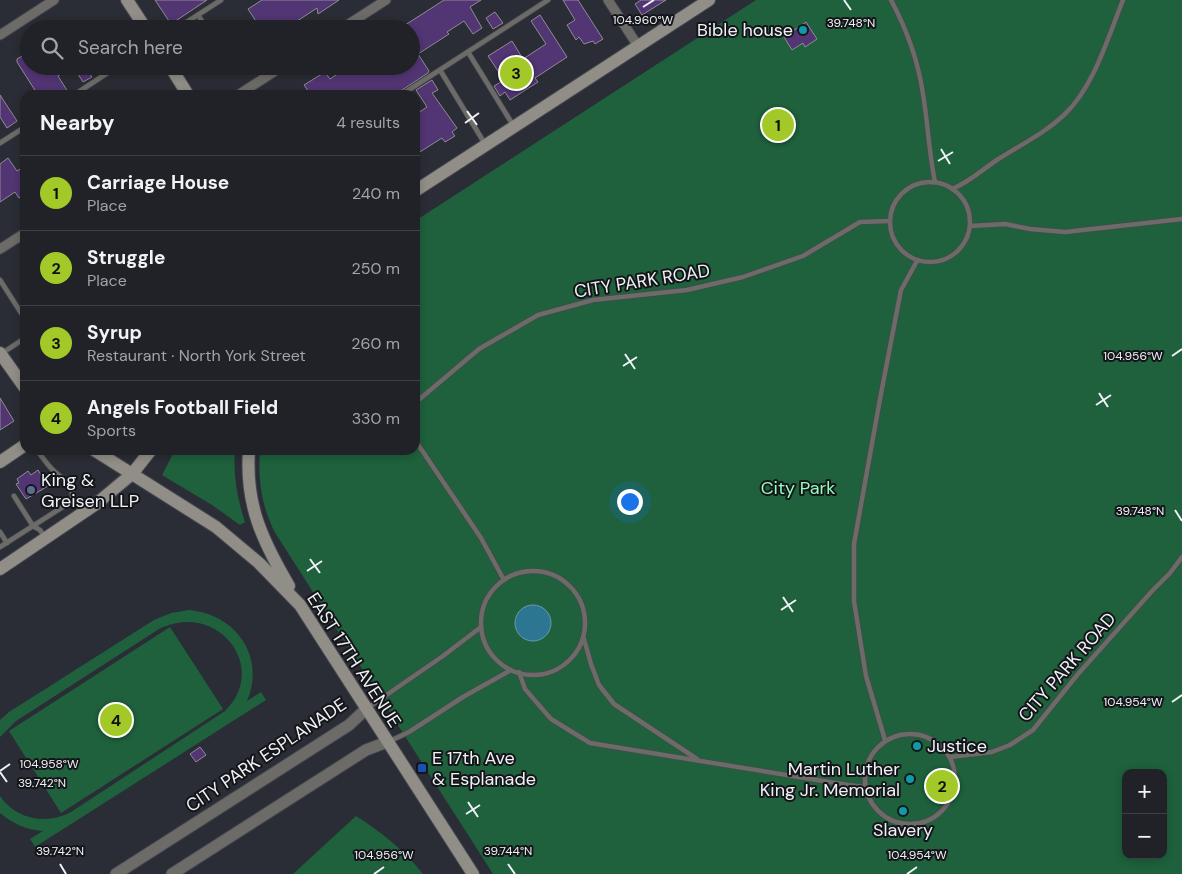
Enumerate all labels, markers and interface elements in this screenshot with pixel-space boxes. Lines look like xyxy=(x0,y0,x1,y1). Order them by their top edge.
text: 104.960°W xyxy=(613,12,674,28)
text: 39.748°N xyxy=(827,15,875,31)
place label: Bible house xyxy=(697,18,793,42)
search box xyxy=(20,20,420,75)
marker: Bible house xyxy=(797,24,809,36)
icon: search xyxy=(38,34,66,62)
text: Search here xyxy=(78,35,183,60)
pin: 3 xyxy=(500,54,532,92)
pin: 1 xyxy=(762,106,794,144)
text: Nearby xyxy=(40,109,114,137)
text: 4 results xyxy=(336,112,400,133)
text: Carriage House xyxy=(87,170,229,195)
text: 1 xyxy=(53,183,59,204)
text: 240 m xyxy=(352,183,400,204)
text: Place xyxy=(87,195,127,216)
text: Struggle xyxy=(87,245,165,270)
text: 2 xyxy=(51,258,61,279)
text: 250 m xyxy=(352,258,400,279)
street label: CITY PARK ROAD xyxy=(572,258,712,304)
text: Place xyxy=(87,270,127,291)
text: Syrup xyxy=(87,320,142,345)
text: 3 xyxy=(51,333,61,354)
text: 260 m xyxy=(351,333,400,354)
text: Restaurant · North York Street xyxy=(87,345,306,366)
text: 104.956°W xyxy=(1103,348,1163,364)
text: Angels Football Field xyxy=(87,395,278,420)
text: 4 xyxy=(51,408,61,429)
text: 330 m xyxy=(352,408,400,429)
text: Sports xyxy=(87,420,136,441)
place label: King & Greisen LLP xyxy=(41,468,139,513)
park label: City Park xyxy=(761,476,835,500)
marker: King & Greisen LLP xyxy=(25,484,37,496)
your location xyxy=(617,489,643,515)
text: 39.748°N xyxy=(1116,503,1164,519)
street label: EAST 17TH AVENUE xyxy=(301,588,407,732)
street label: CITY PARK ROAD xyxy=(1013,607,1121,727)
street label: CITY PARK ESPLANADE xyxy=(181,692,351,818)
text: 104.954°W xyxy=(1103,694,1163,710)
pin: 4 xyxy=(100,701,132,739)
place label: Justice xyxy=(927,734,987,758)
marker: Justice xyxy=(911,740,923,752)
place label: E 17th Ave & Esplanade xyxy=(432,746,536,791)
text: 104.958°W xyxy=(19,756,79,772)
place label: Martin Luther King Jr. Memorial xyxy=(760,757,900,802)
marker: E 17th Ave & Esplanade xyxy=(416,762,428,774)
pin: 2 xyxy=(926,767,958,805)
map controls xyxy=(1122,769,1167,859)
button: + xyxy=(1122,769,1167,814)
marker: Martin Luther King Jr. Memorial xyxy=(904,773,916,785)
text: 39.742°N xyxy=(18,775,66,791)
marker: Slavery xyxy=(897,805,909,817)
button: − xyxy=(1122,814,1167,859)
place label: Slavery xyxy=(873,818,933,842)
text: 39.742°N xyxy=(36,843,84,859)
text: 39.744°N xyxy=(484,843,532,859)
text: 104.956°W xyxy=(354,847,414,863)
text: 104.954°W xyxy=(887,847,947,863)

